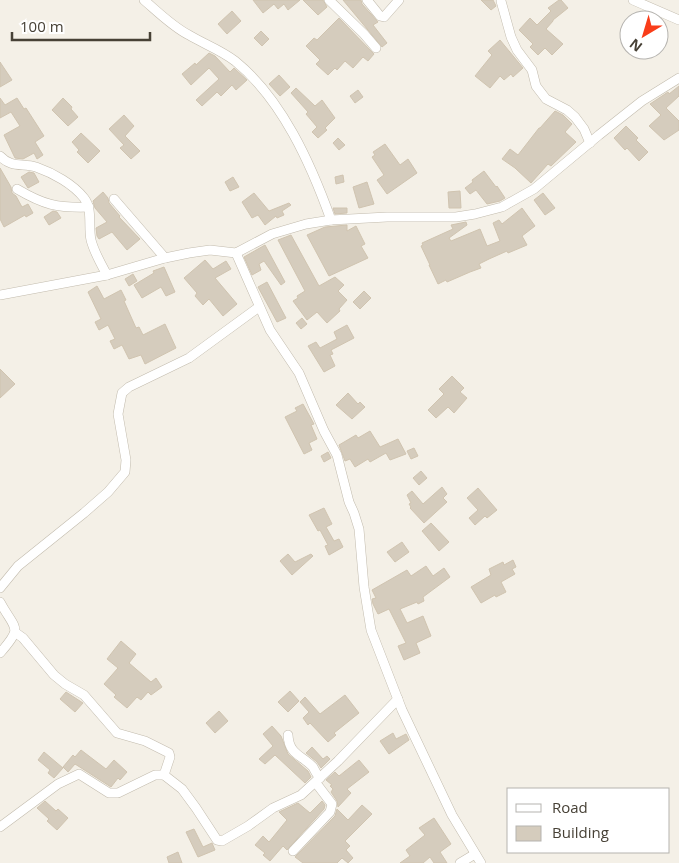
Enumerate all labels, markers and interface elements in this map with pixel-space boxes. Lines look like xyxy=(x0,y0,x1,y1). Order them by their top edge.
scale bar xyxy=(12,10,150,42)
north arrow xyxy=(619,10,669,60)
text: 100 m xyxy=(20,16,64,36)
text: N xyxy=(625,35,646,57)
legend xyxy=(507,788,669,853)
text: Road xyxy=(552,797,588,817)
text: Building xyxy=(552,822,609,842)

